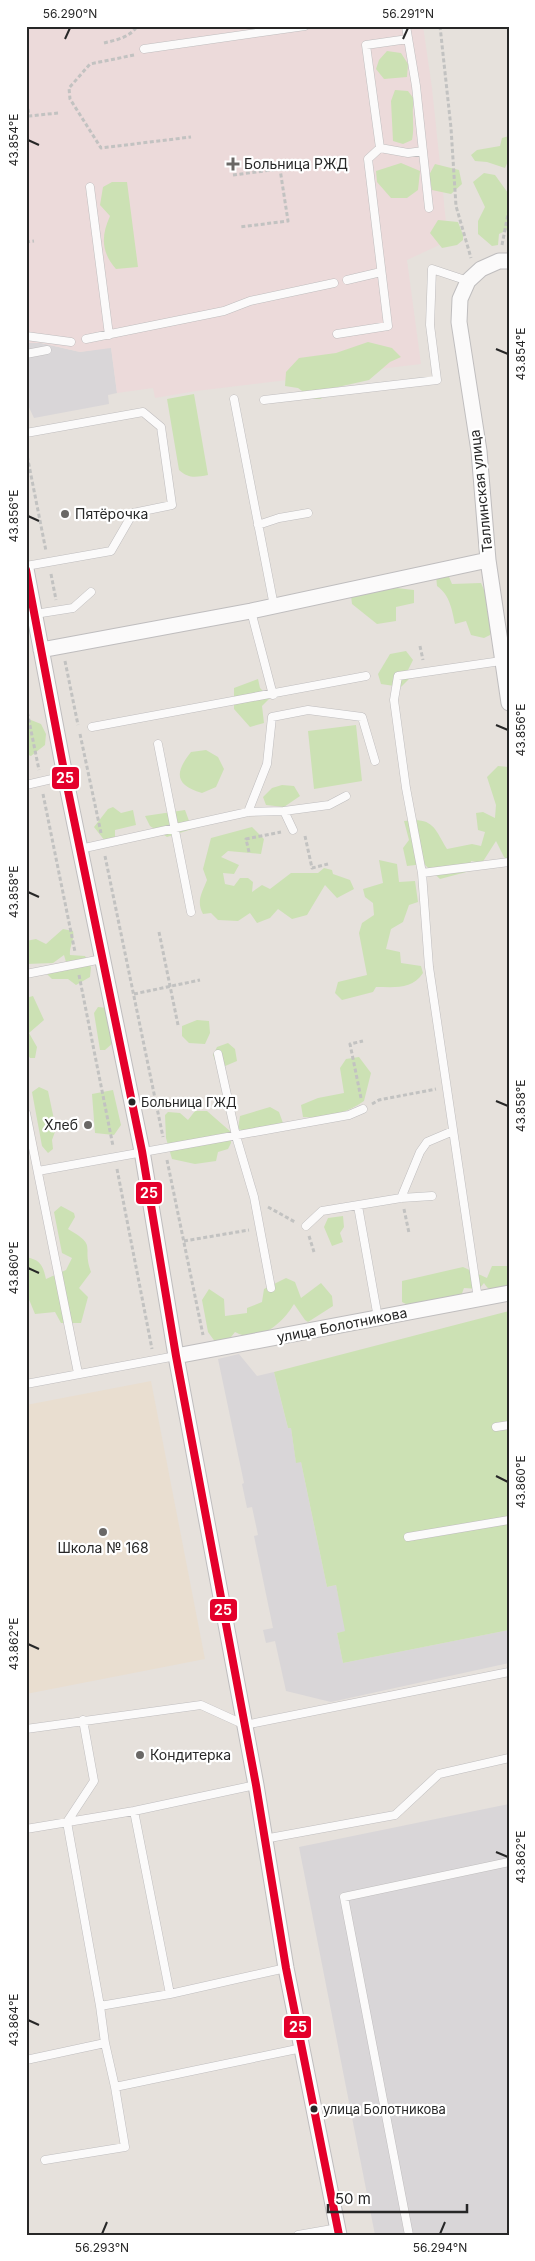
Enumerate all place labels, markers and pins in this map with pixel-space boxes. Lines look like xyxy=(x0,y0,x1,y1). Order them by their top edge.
place label: Больница РЖД xyxy=(244,155,348,172)
marker: Больница РЖД xyxy=(226,157,240,171)
place label: Пятёрочка xyxy=(75,505,148,522)
marker: Пятёрочка xyxy=(59,508,71,520)
place label: Больница ГЖД xyxy=(141,1094,237,1110)
marker: Больница ГЖД xyxy=(127,1097,137,1107)
place label: Хлеб xyxy=(44,1116,78,1133)
marker: Хлеб xyxy=(82,1119,94,1131)
marker: Школа № 168 xyxy=(97,1526,109,1538)
place label: Школа № 168 xyxy=(57,1539,149,1556)
place label: Кондитерка xyxy=(150,1746,231,1763)
marker: Кондитерка xyxy=(134,1749,146,1761)
place label: улица Болотникова xyxy=(323,2101,446,2117)
marker: улица Болотникова xyxy=(309,2104,319,2114)

